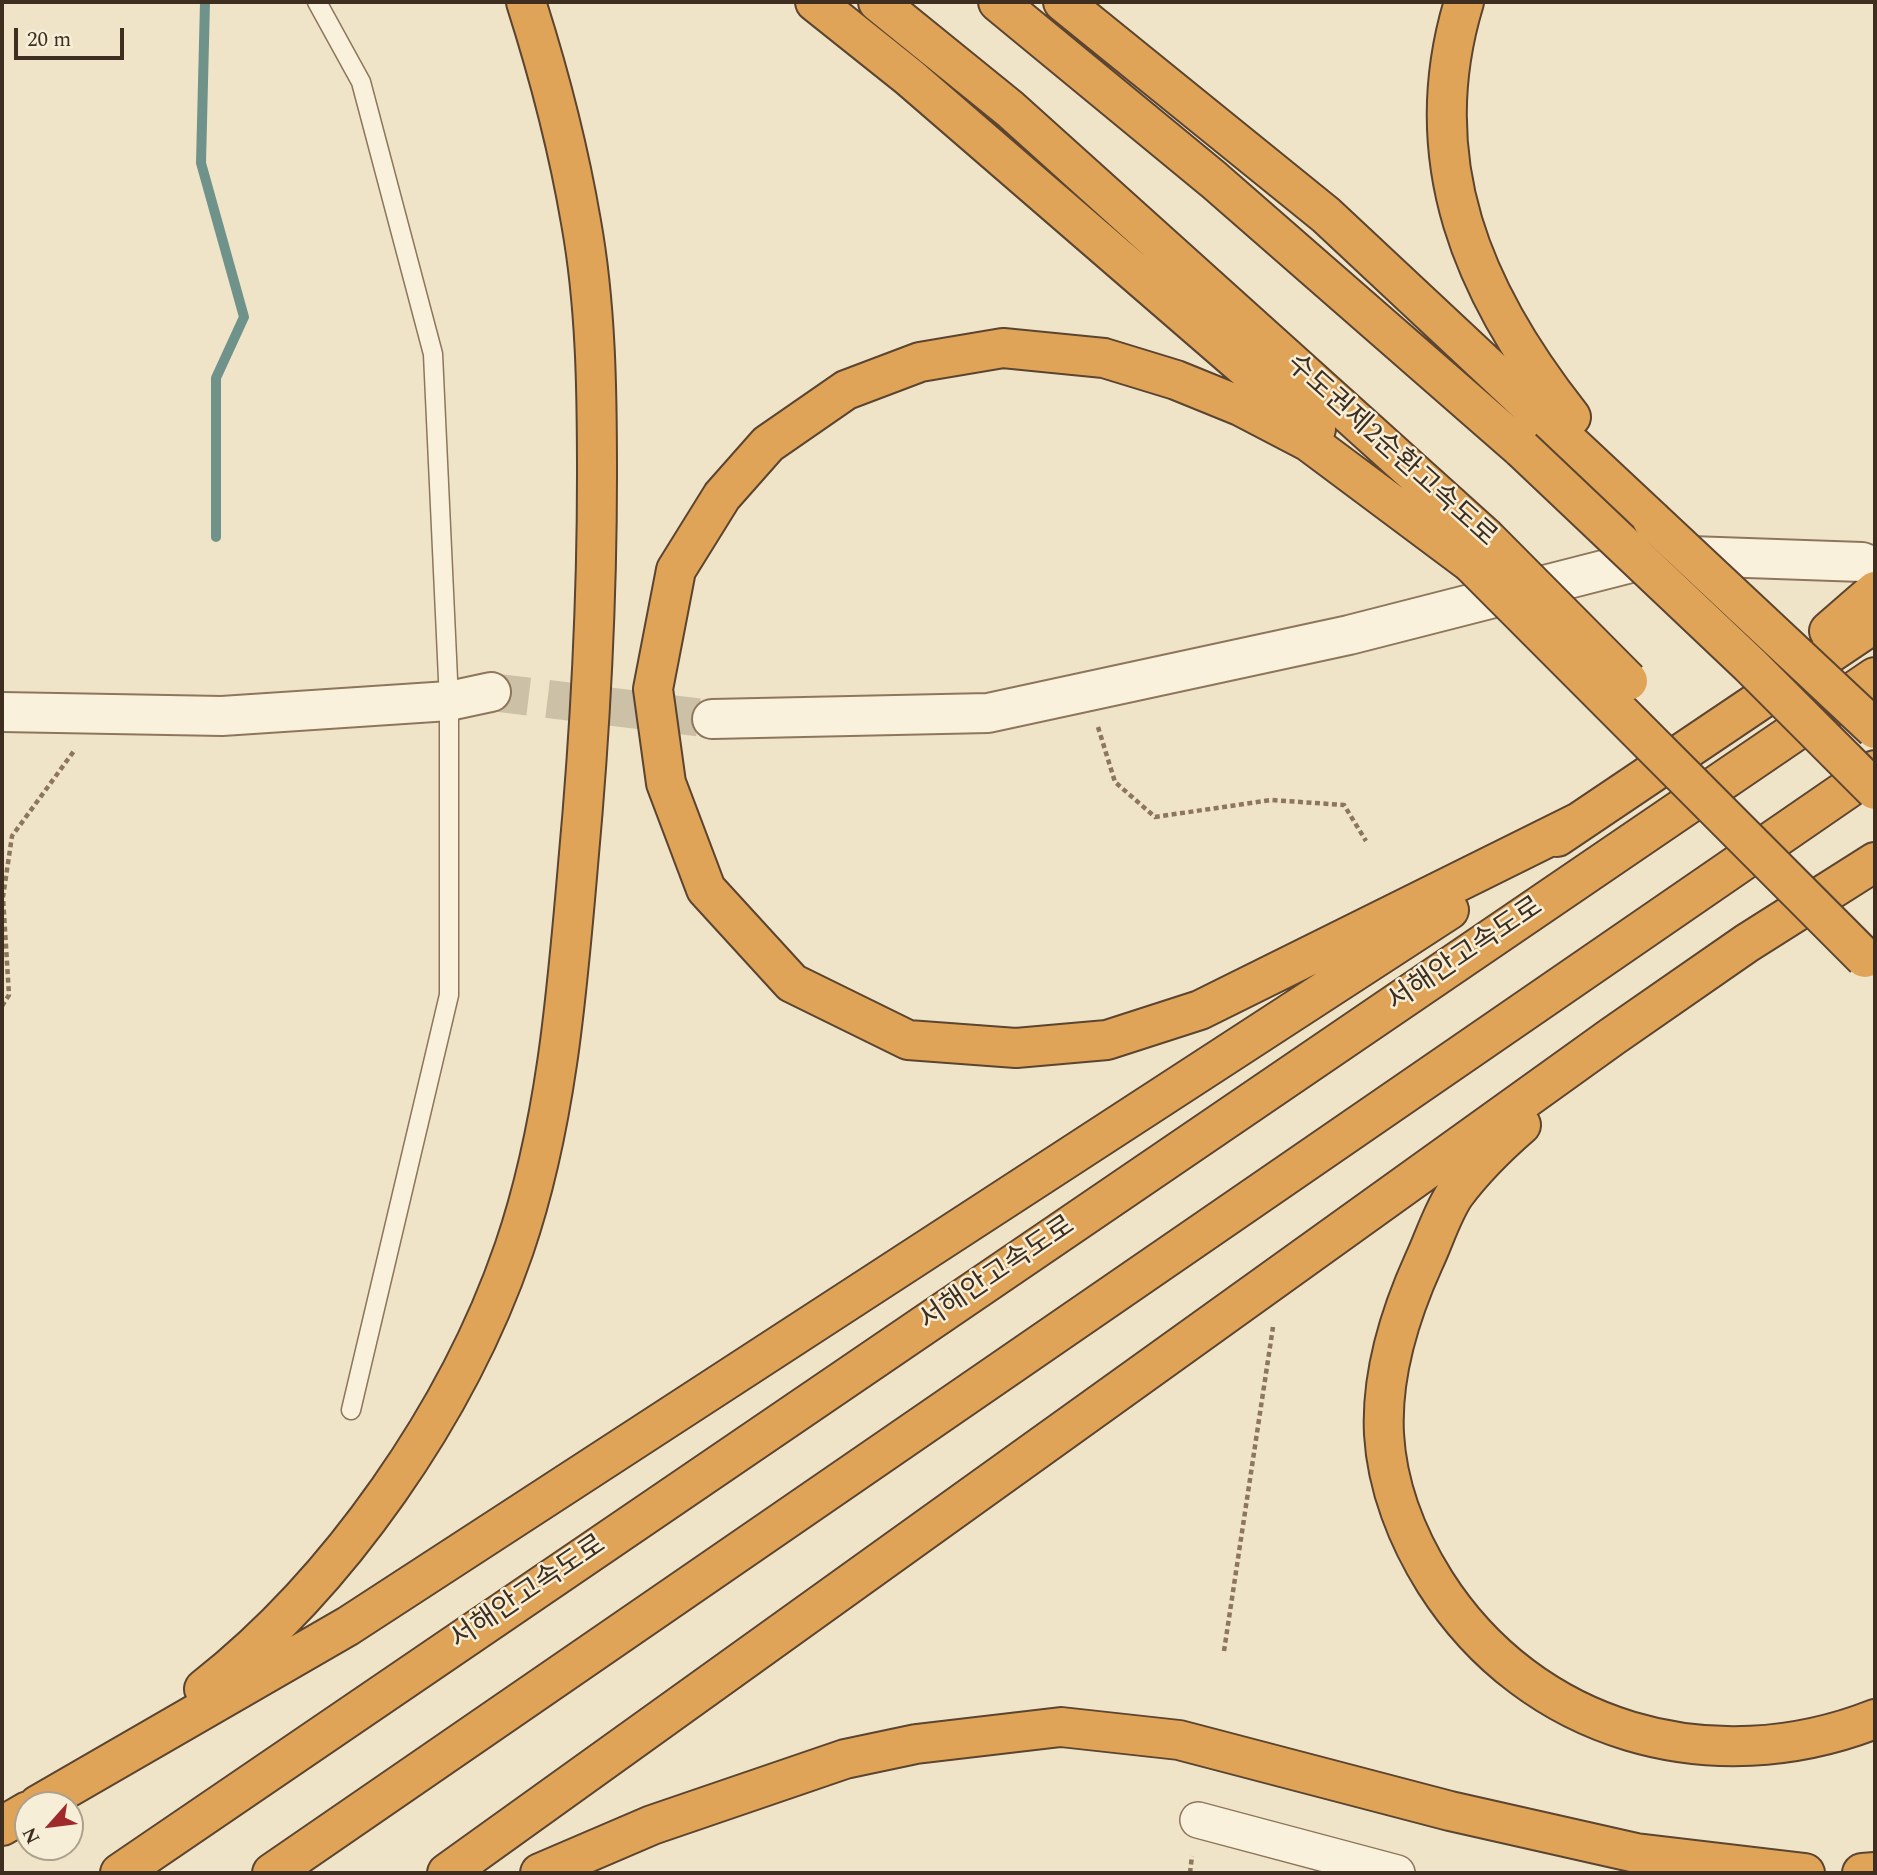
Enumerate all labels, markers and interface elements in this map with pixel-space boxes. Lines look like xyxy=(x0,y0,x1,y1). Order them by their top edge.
scale bar xyxy=(18,14,128,58)
text: 20 m xyxy=(27,24,71,56)
street label: 수도권제2순환고속도로 xyxy=(1278,349,1502,555)
street label: 서해안고속도로 xyxy=(1382,892,1550,1020)
street label: 서해안고속도로 xyxy=(914,1211,1082,1339)
street label: 서해안고속도로 xyxy=(445,1530,613,1658)
north arrow xyxy=(14,1791,84,1861)
text: N xyxy=(15,1822,48,1849)

